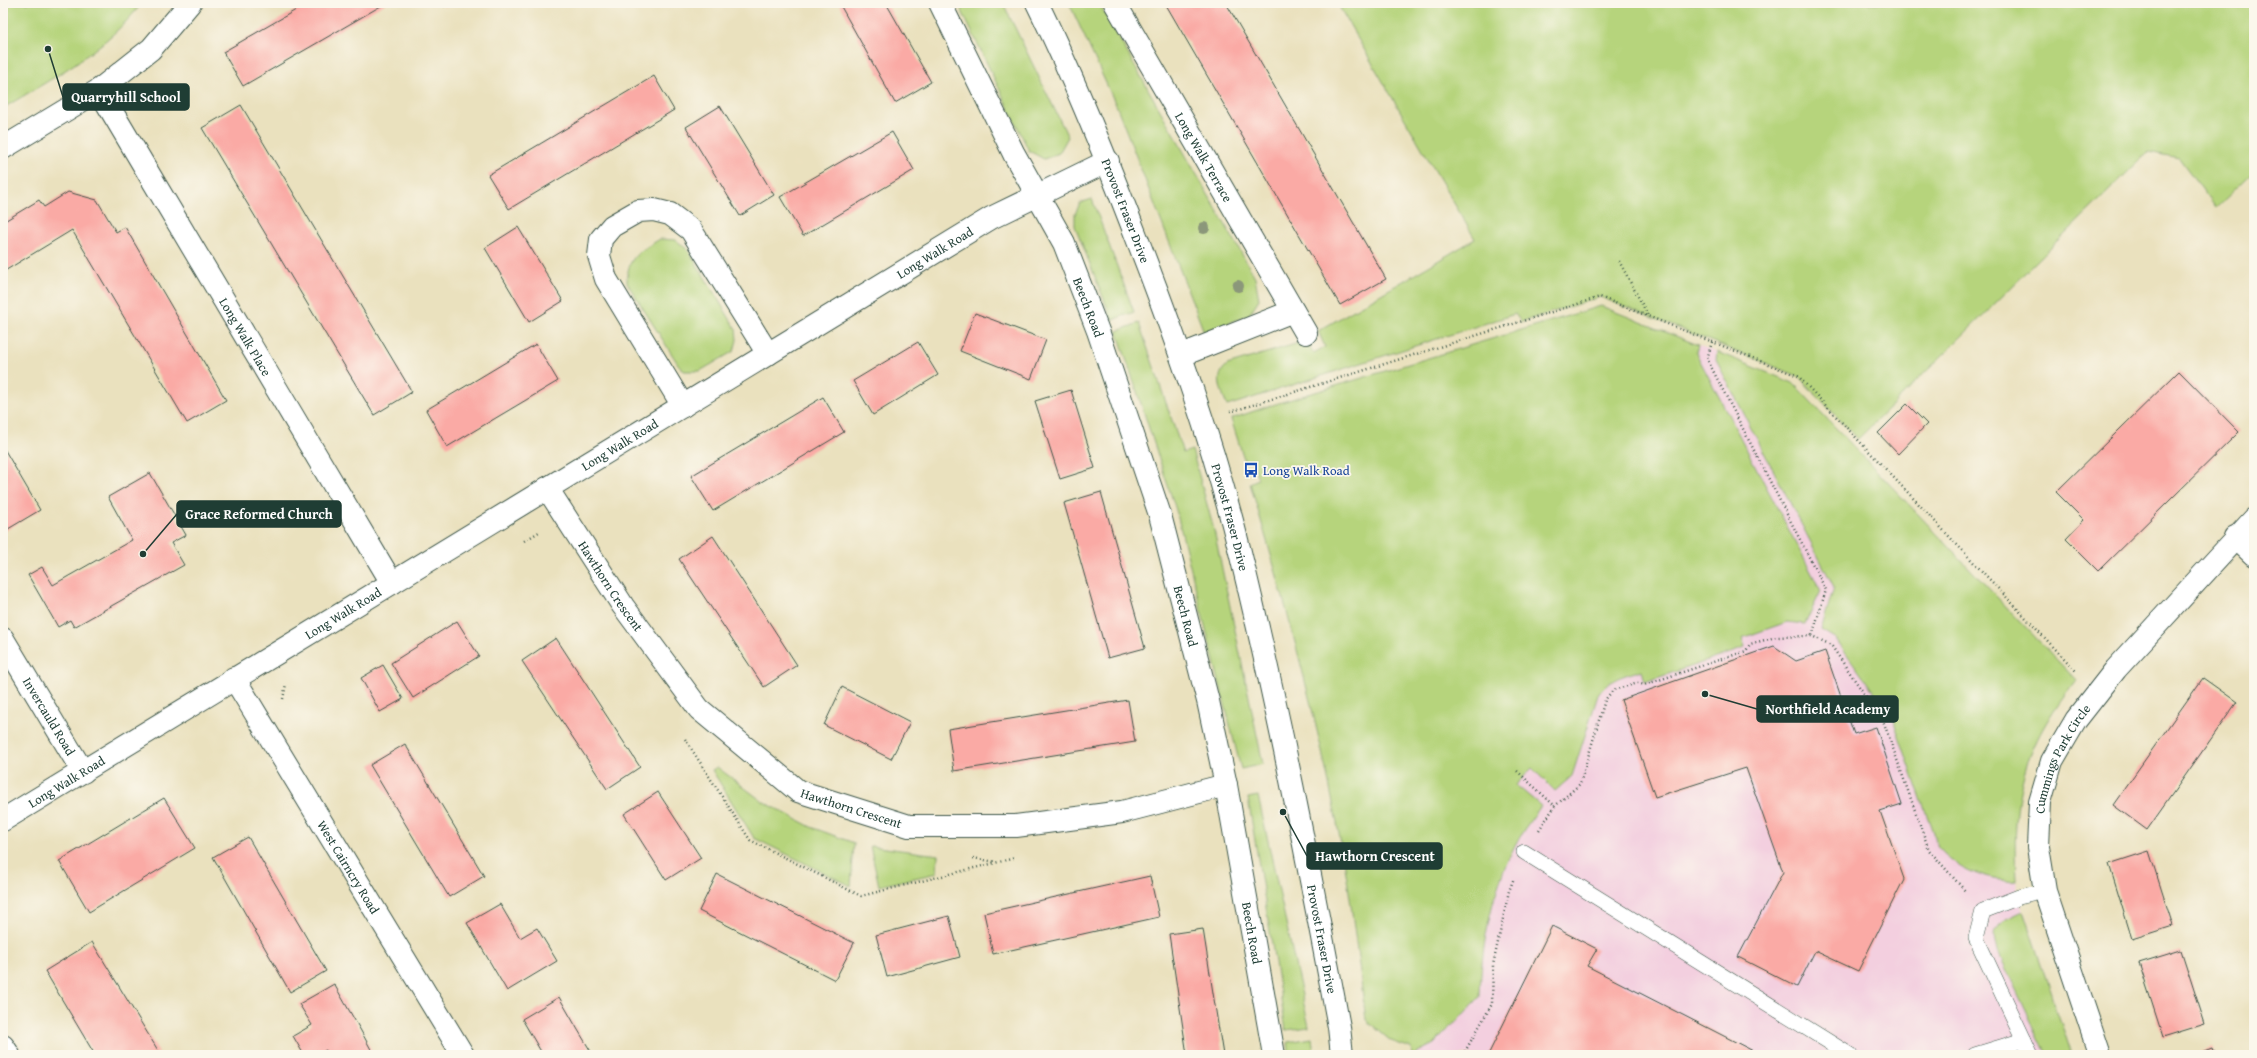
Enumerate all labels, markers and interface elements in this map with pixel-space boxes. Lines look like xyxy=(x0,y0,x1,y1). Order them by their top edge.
callout: Quarryhill School xyxy=(63,84,189,110)
text: Quarryhill School xyxy=(71,87,181,107)
street label: Long Walk Terrace xyxy=(1171,109,1238,206)
street label: Provost Fraser Drive xyxy=(1097,156,1155,266)
street label: Long Walk Road xyxy=(893,222,977,283)
street label: Beech Road xyxy=(1069,275,1109,339)
street label: Long Walk Place xyxy=(215,294,276,379)
street label: Long Walk Road xyxy=(578,414,662,475)
street label: Provost Fraser Drive xyxy=(1207,461,1254,573)
bus stop icon: Long Walk Road xyxy=(1242,461,1260,479)
place label: Long Walk Road xyxy=(1263,461,1350,480)
callout: Grace Reformed Church xyxy=(177,501,341,527)
text: Grace Reformed Church xyxy=(185,504,334,524)
street label: Hawthorn Crescent xyxy=(574,537,648,636)
street label: Long Walk Road xyxy=(301,582,385,644)
street label: Beech Road xyxy=(1169,583,1203,649)
street label: Invercauld Road xyxy=(18,673,80,759)
callout: Northfield Academy xyxy=(1757,696,1898,722)
text: Northfield Academy xyxy=(1765,699,1891,719)
street label: Cummings Park Circle xyxy=(2030,700,2095,814)
street label: Long Walk Road xyxy=(24,751,108,812)
street label: Hawthorn Crescent xyxy=(798,783,905,833)
street label: West Cairncry Road xyxy=(313,816,385,917)
callout: Hawthorn Crescent xyxy=(1307,843,1442,869)
text: Hawthorn Crescent xyxy=(1315,846,1435,866)
street label: Provost Fraser Drive xyxy=(1303,883,1342,995)
street label: Beech Road xyxy=(1237,900,1267,965)

